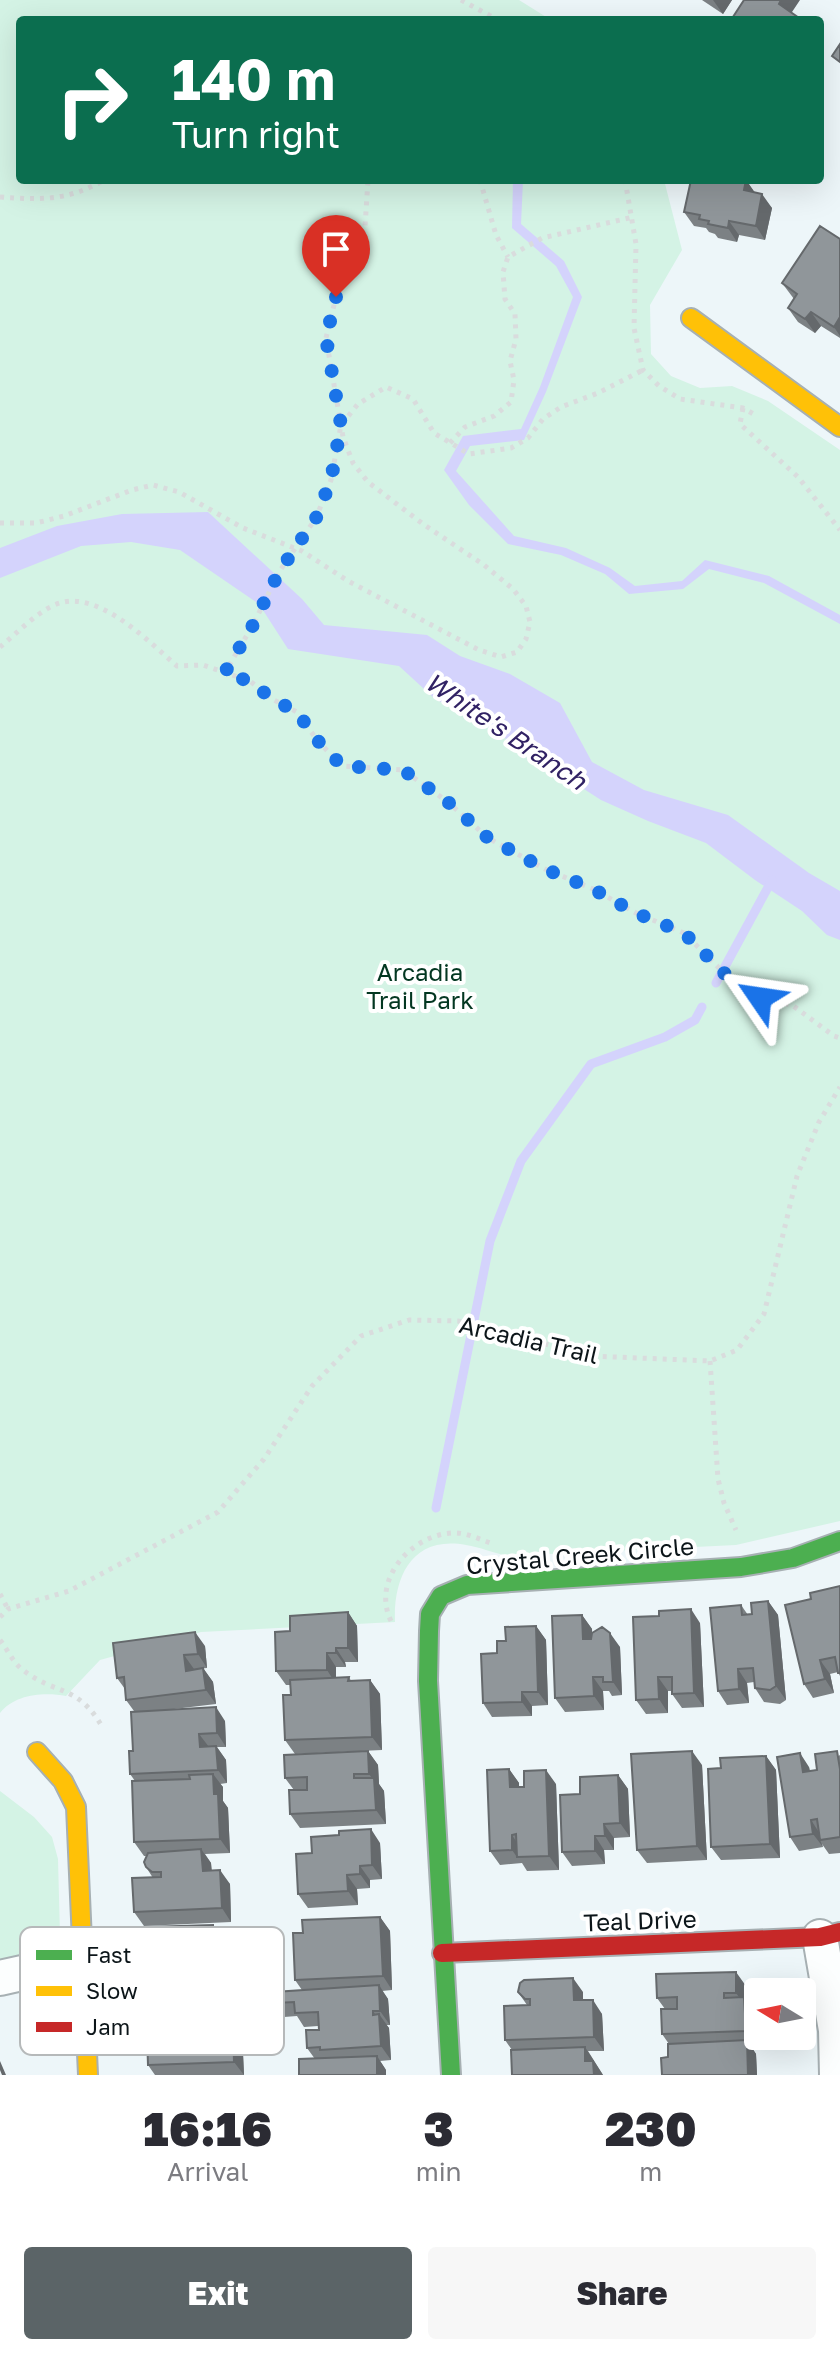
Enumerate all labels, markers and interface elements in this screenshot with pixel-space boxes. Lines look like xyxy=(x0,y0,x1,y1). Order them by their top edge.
text: 140 m xyxy=(172,45,335,112)
icon: right xyxy=(40,48,144,152)
text: Turn right xyxy=(172,113,340,156)
pin xyxy=(302,215,370,297)
icon: arrive xyxy=(314,227,358,271)
water label: White's Branch xyxy=(420,666,593,797)
position arrow xyxy=(718,956,802,1040)
park label: Arcadia Trail Park xyxy=(366,957,474,1014)
street label: Arcadia Trail xyxy=(457,1309,601,1369)
street label: Crystal Creek Circle xyxy=(465,1531,695,1579)
street label: Teal Drive xyxy=(583,1904,697,1936)
legend xyxy=(20,1927,284,2055)
text: Fast xyxy=(86,1941,132,1968)
text: Slow xyxy=(86,1977,138,2004)
north arrow xyxy=(744,1978,816,2050)
map controls xyxy=(744,1978,816,2050)
text: Jam xyxy=(86,2013,130,2040)
text: 16:16 xyxy=(143,2099,272,2157)
text: 3 xyxy=(423,2099,454,2157)
text: 230 xyxy=(605,2099,697,2157)
text: Arrival xyxy=(167,2156,249,2187)
text: min xyxy=(416,2156,462,2187)
text: m xyxy=(639,2156,662,2187)
button: Exit xyxy=(24,2247,412,2339)
button: Share xyxy=(428,2247,816,2339)

